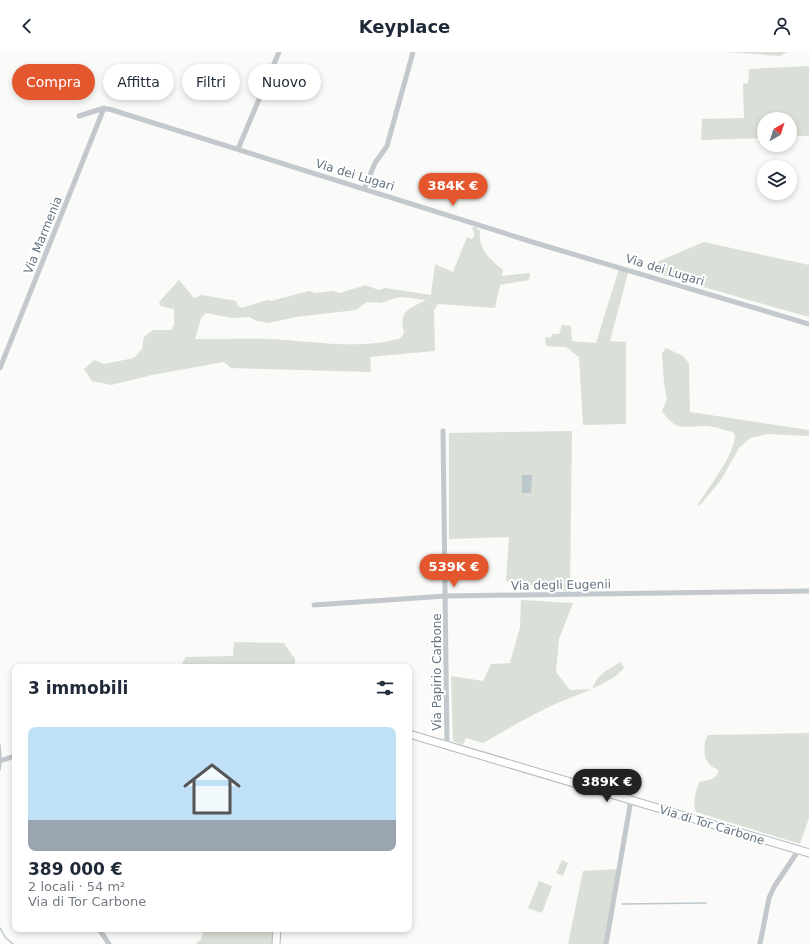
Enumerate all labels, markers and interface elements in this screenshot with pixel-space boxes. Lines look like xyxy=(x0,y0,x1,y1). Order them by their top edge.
icon: back xyxy=(16,15,38,37)
icon: person xyxy=(771,15,793,37)
text: Keyplace xyxy=(359,16,450,37)
chip: Compra xyxy=(12,64,95,100)
chip: Affitta xyxy=(103,64,174,100)
chip: Filtri xyxy=(182,64,240,100)
chip: Nuovo xyxy=(248,64,321,100)
north arrow xyxy=(757,112,797,152)
map controls xyxy=(757,112,797,200)
street label: Via dei Lugari xyxy=(314,156,396,194)
button: layers xyxy=(757,160,797,200)
pin: 384K € xyxy=(420,173,486,207)
text: 384K € xyxy=(428,178,478,193)
street label: Via Marmenia xyxy=(21,194,65,276)
street label: Via dei Lugari xyxy=(624,251,706,289)
pin: 539K € xyxy=(421,554,487,588)
text: 539K € xyxy=(429,559,479,574)
street label: Via degli Eugenii xyxy=(511,577,611,593)
street label: Via Papirio Carbone xyxy=(430,613,444,731)
icon: filters xyxy=(374,677,396,699)
text: 3 immobili xyxy=(28,678,128,698)
icon: home xyxy=(176,753,248,825)
pin: 389K € xyxy=(574,769,640,803)
text: 389K € xyxy=(582,774,632,789)
street label: Via di Tor Carbone xyxy=(658,802,766,848)
text: 389 000 € xyxy=(28,859,123,879)
text: 2 locali · 54 m² xyxy=(28,879,125,894)
text: Via di Tor Carbone xyxy=(28,894,146,909)

